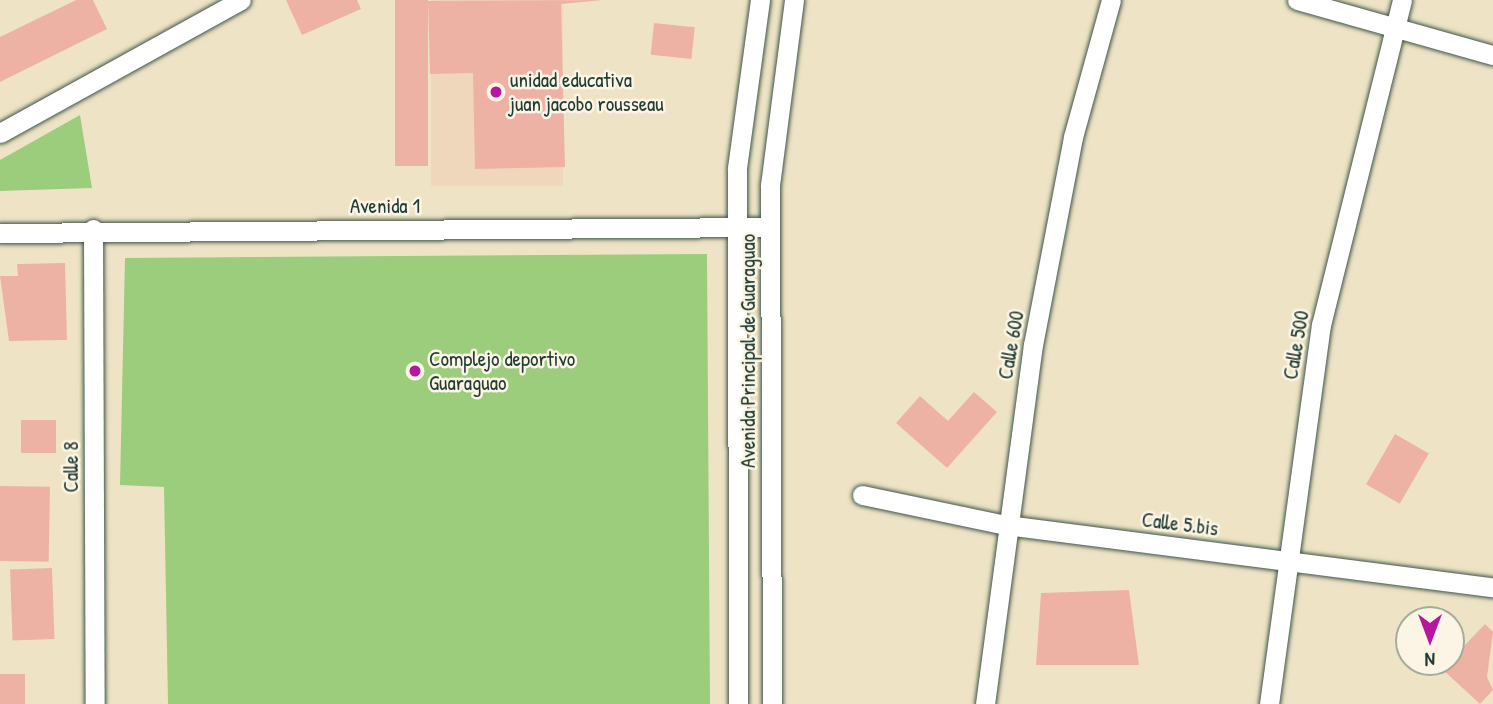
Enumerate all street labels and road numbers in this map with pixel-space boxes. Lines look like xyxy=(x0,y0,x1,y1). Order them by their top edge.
street label: Avenida 1 xyxy=(350,193,420,219)
street label: Avenida Principal de Guaraguao xyxy=(735,234,761,468)
street label: Calle 600 xyxy=(993,309,1029,381)
street label: Calle 500 xyxy=(1278,309,1314,381)
street label: Calle 8 xyxy=(58,441,84,493)
street label: Calle 5.bis xyxy=(1140,507,1220,541)

